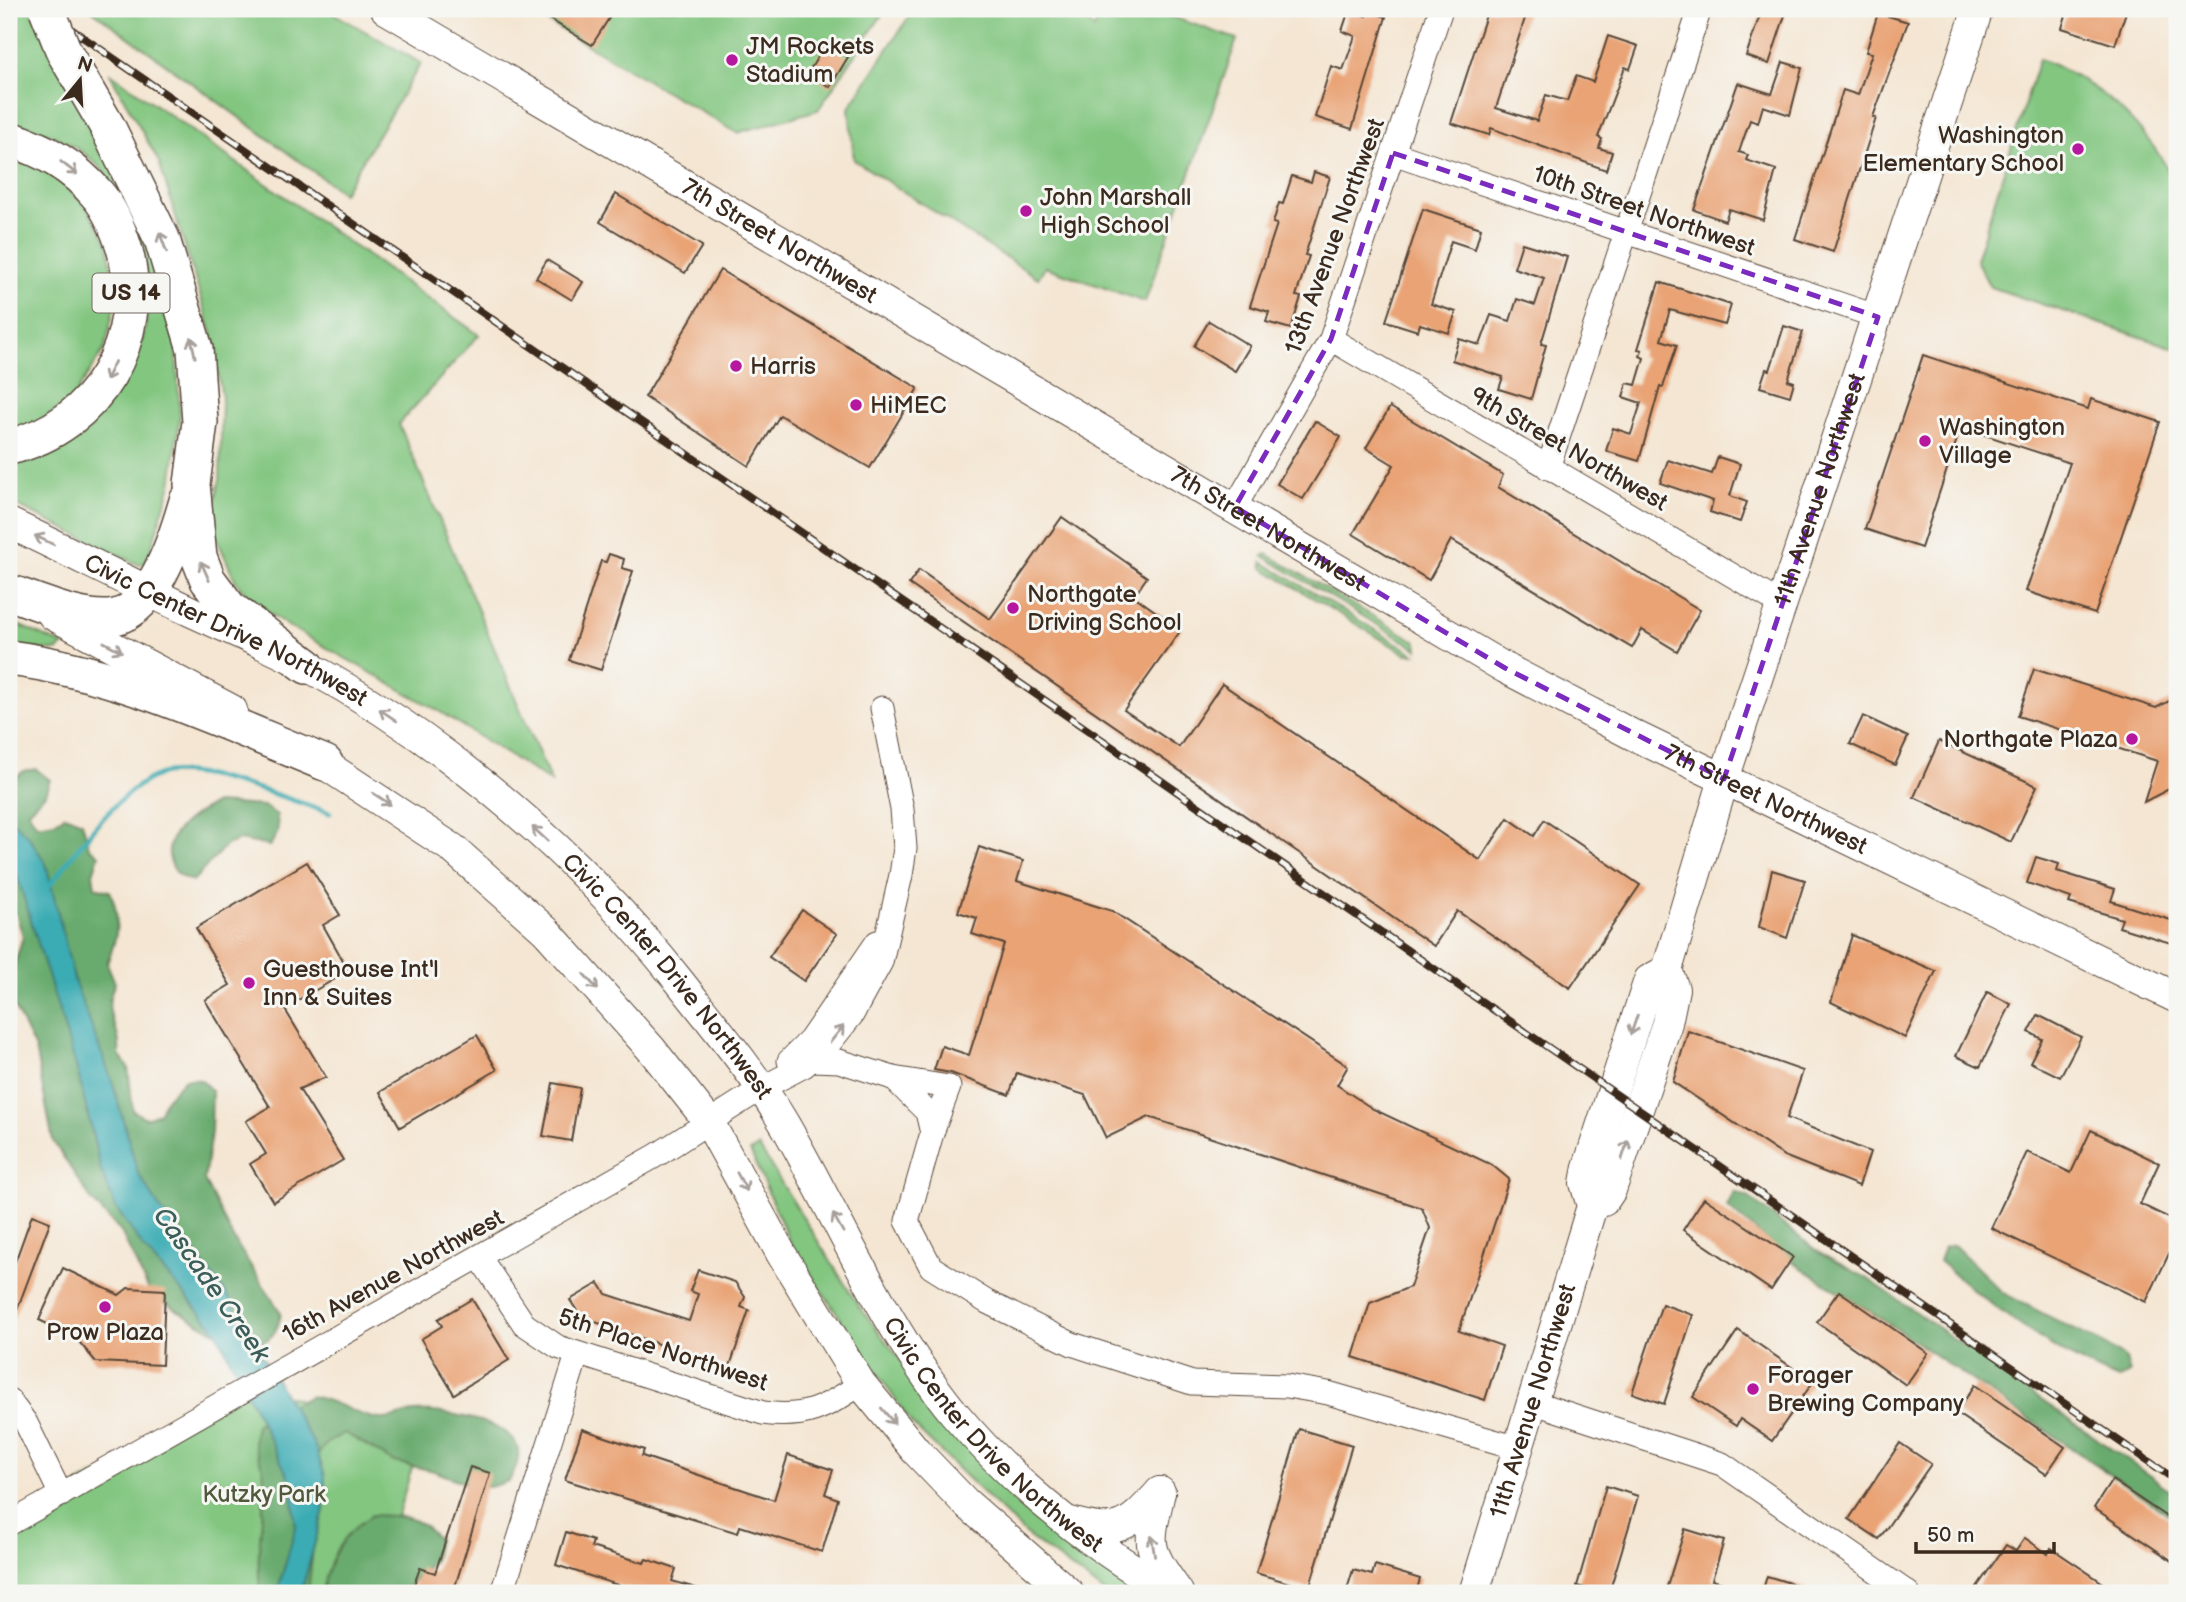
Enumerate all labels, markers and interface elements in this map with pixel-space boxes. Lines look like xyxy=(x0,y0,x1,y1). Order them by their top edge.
place label: JM Rockets Stadium xyxy=(746,32,874,89)
north arrow xyxy=(46,46,116,116)
text: N xyxy=(74,52,95,78)
marker: JM Rockets Stadium xyxy=(724,52,740,68)
street label: 13th Avenue Northwest xyxy=(1279,114,1391,358)
place label: Washington Elementary School xyxy=(1863,121,2064,178)
marker: Washington Elementary School xyxy=(2070,141,2086,157)
street label: 10th Street Northwest xyxy=(1529,159,1759,263)
one-way arrow xyxy=(60,161,78,176)
street label: 7th Street Northwest xyxy=(677,172,883,310)
place label: John Marshall High School xyxy=(1040,183,1191,240)
marker: John Marshall High School xyxy=(1018,203,1034,219)
one-way arrow xyxy=(156,232,168,254)
road number: US 14 xyxy=(92,274,170,312)
one-way arrow xyxy=(186,336,199,358)
place label: Harris xyxy=(750,352,816,381)
marker: Harris xyxy=(728,358,744,374)
one-way arrow xyxy=(102,361,116,381)
street label: 11th Avenue Northwest xyxy=(1768,369,1872,609)
street label: 9th Street Northwest xyxy=(1465,381,1674,518)
place label: HiMEC xyxy=(870,391,946,420)
marker: HiMEC xyxy=(848,397,864,413)
place label: Washington Village xyxy=(1939,413,2065,470)
marker: Washington Village xyxy=(1917,433,1933,449)
street label: 7th Street Northwest xyxy=(1166,460,1372,598)
one-way arrow xyxy=(34,532,55,546)
street label: Civic Center Drive Northwest xyxy=(80,548,374,713)
one-way arrow xyxy=(198,561,211,582)
place label: Northgate Driving School xyxy=(1027,580,1182,637)
marker: Northgate Driving School xyxy=(1005,600,1021,616)
one-way arrow xyxy=(102,641,123,655)
one-way arrow xyxy=(379,708,398,722)
place label: Northgate Plaza xyxy=(1943,725,2118,754)
marker: Northgate Plaza xyxy=(2124,731,2140,747)
street label: 7th Street Northwest xyxy=(1660,738,1873,861)
one-way arrow xyxy=(372,793,392,807)
one-way arrow xyxy=(532,826,549,843)
street label: Civic Center Drive Northwest xyxy=(556,847,779,1105)
place label: Guesthouse Int'l Inn & Suites xyxy=(263,955,439,1012)
one-way arrow xyxy=(583,973,599,991)
marker: Guesthouse Int'l Inn & Suites xyxy=(241,975,257,991)
one-way arrow xyxy=(1627,1013,1639,1035)
one-way arrow xyxy=(829,1026,844,1044)
one-way arrow xyxy=(1619,1139,1632,1161)
one-way arrow xyxy=(736,1171,749,1192)
water label: Cascade Creek xyxy=(146,1201,277,1370)
street label: 16th Avenue Northwest xyxy=(277,1203,509,1349)
one-way arrow xyxy=(831,1213,844,1234)
street label: 11th Avenue Northwest xyxy=(1483,1280,1582,1521)
marker: Prow Plaza xyxy=(97,1299,113,1315)
street label: 5th Place Northwest xyxy=(555,1302,772,1398)
street label: Civic Center Drive Northwest xyxy=(877,1312,1109,1559)
place label: Prow Plaza xyxy=(46,1318,164,1347)
place label: Forager Brewing Company xyxy=(1767,1361,1964,1418)
marker: Forager Brewing Company xyxy=(1745,1381,1761,1397)
one-way arrow xyxy=(880,1407,895,1425)
park label: Kutzky Park xyxy=(202,1480,326,1509)
scale bar xyxy=(1916,1511,2055,1555)
text: 50 m xyxy=(1927,1523,1974,1548)
one-way arrow xyxy=(1146,1535,1159,1558)

